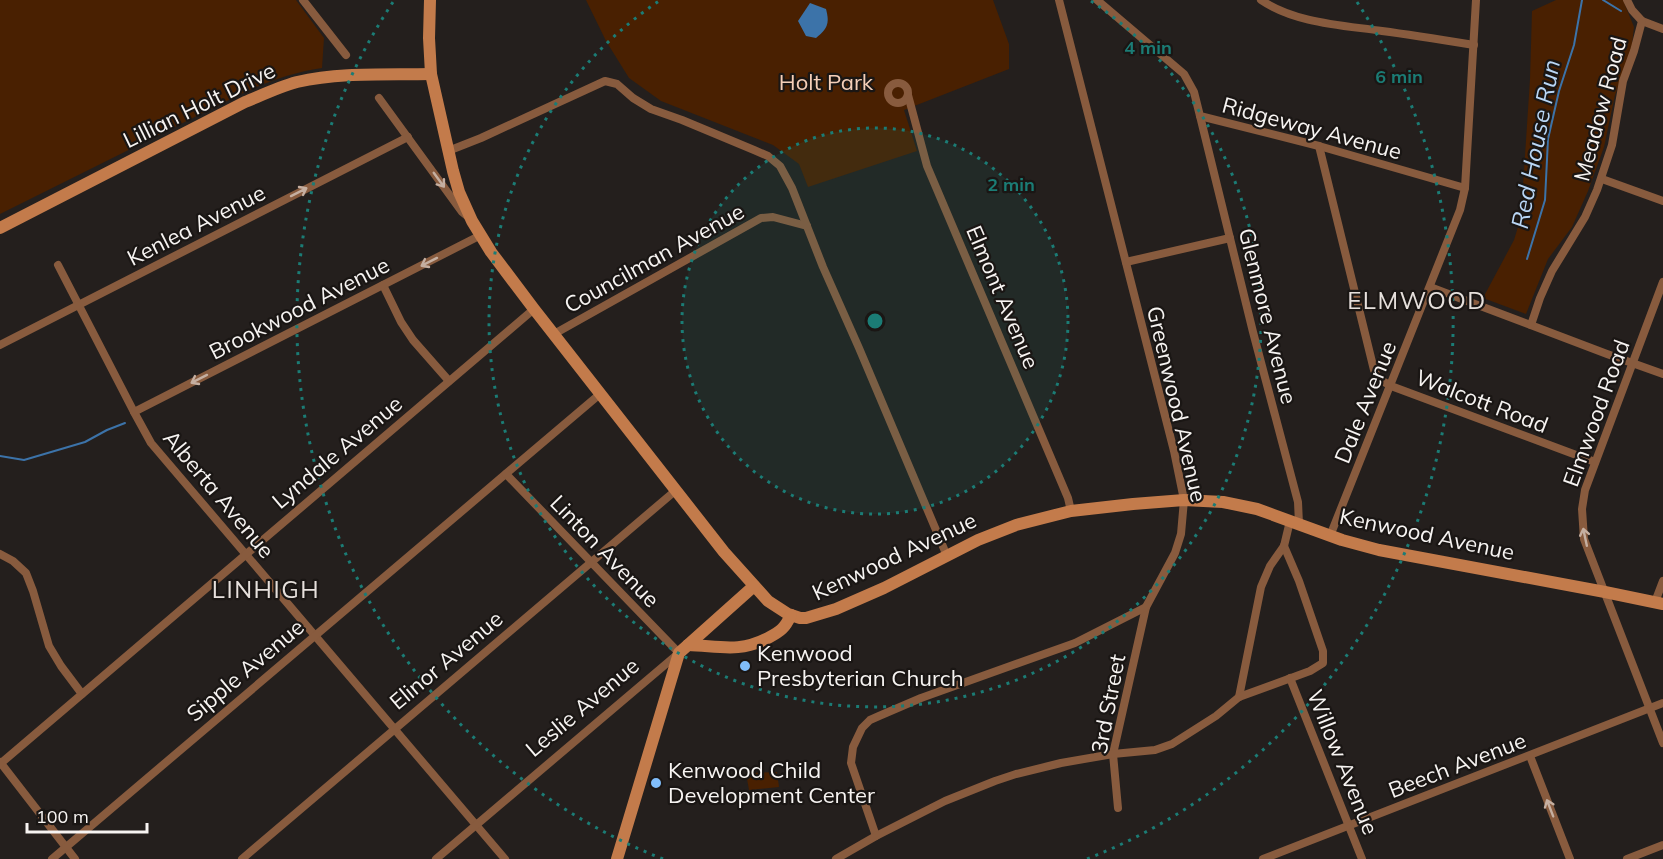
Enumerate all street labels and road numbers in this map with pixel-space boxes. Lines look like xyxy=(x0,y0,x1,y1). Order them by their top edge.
street label: Meadow Road xyxy=(1567,34,1633,184)
street label: Lillian Holt Drive xyxy=(118,56,280,154)
street label: Ridgeway Avenue xyxy=(1219,91,1405,165)
street label: Kenlea Avenue xyxy=(122,178,270,272)
street label: Councilman Avenue xyxy=(559,197,749,319)
street label: Elmont Avenue xyxy=(960,221,1046,373)
street label: Glenmore Avenue xyxy=(1233,225,1303,407)
street label: Brookwood Avenue xyxy=(204,250,394,366)
street label: Greenwood Avenue xyxy=(1141,303,1213,505)
street label: Elmwood Road xyxy=(1556,336,1636,490)
street label: Dale Avenue xyxy=(1328,337,1402,467)
street label: Walcott Road xyxy=(1412,363,1552,439)
street label: Lyndale Avenue xyxy=(266,389,408,515)
street label: Alberta Avenue xyxy=(157,424,281,564)
street label: Linton Avenue xyxy=(544,489,666,613)
street label: Kenwood Avenue xyxy=(1337,502,1517,566)
street label: Kenwood Avenue xyxy=(807,506,981,606)
street label: Elinor Avenue xyxy=(384,605,508,715)
street label: Sipple Avenue xyxy=(180,613,310,727)
street label: Leslie Avenue xyxy=(520,651,644,763)
street label: 3rd Street xyxy=(1085,652,1131,756)
street label: Willow Avenue xyxy=(1301,685,1385,839)
street label: Beech Avenue xyxy=(1384,726,1530,804)

